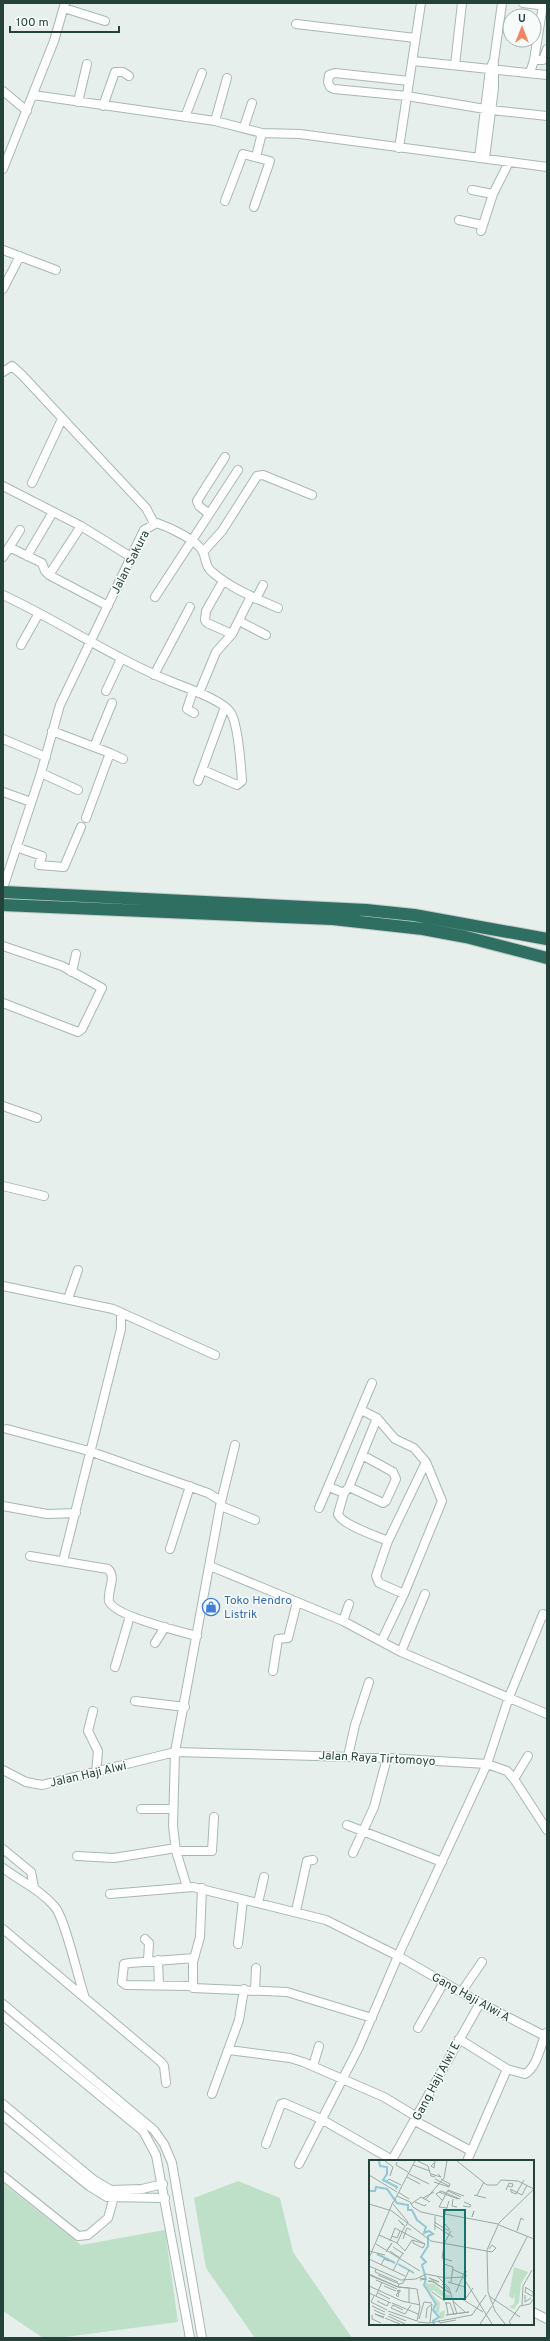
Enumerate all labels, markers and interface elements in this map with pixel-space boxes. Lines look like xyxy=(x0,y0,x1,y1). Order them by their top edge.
scale bar xyxy=(10,8,119,34)
north arrow xyxy=(502,8,542,48)
text: U xyxy=(518,12,526,26)
text: 100 m xyxy=(16,15,49,31)
street label: Jalan Sakura xyxy=(108,528,154,597)
place label: Toko Hendro Listrik xyxy=(224,1593,292,1623)
shop icon: Toko Hendro Listrik xyxy=(201,1597,221,1617)
street label: Jalan Raya Tirtomoyo xyxy=(318,1748,436,1770)
street label: Jalan Haji Alwi xyxy=(48,1758,128,1792)
street label: Gang Haji Alwi A xyxy=(428,1970,513,2026)
street label: Gang Haji Alwi E xyxy=(409,2039,464,2124)
inset map xyxy=(369,2160,534,2325)

